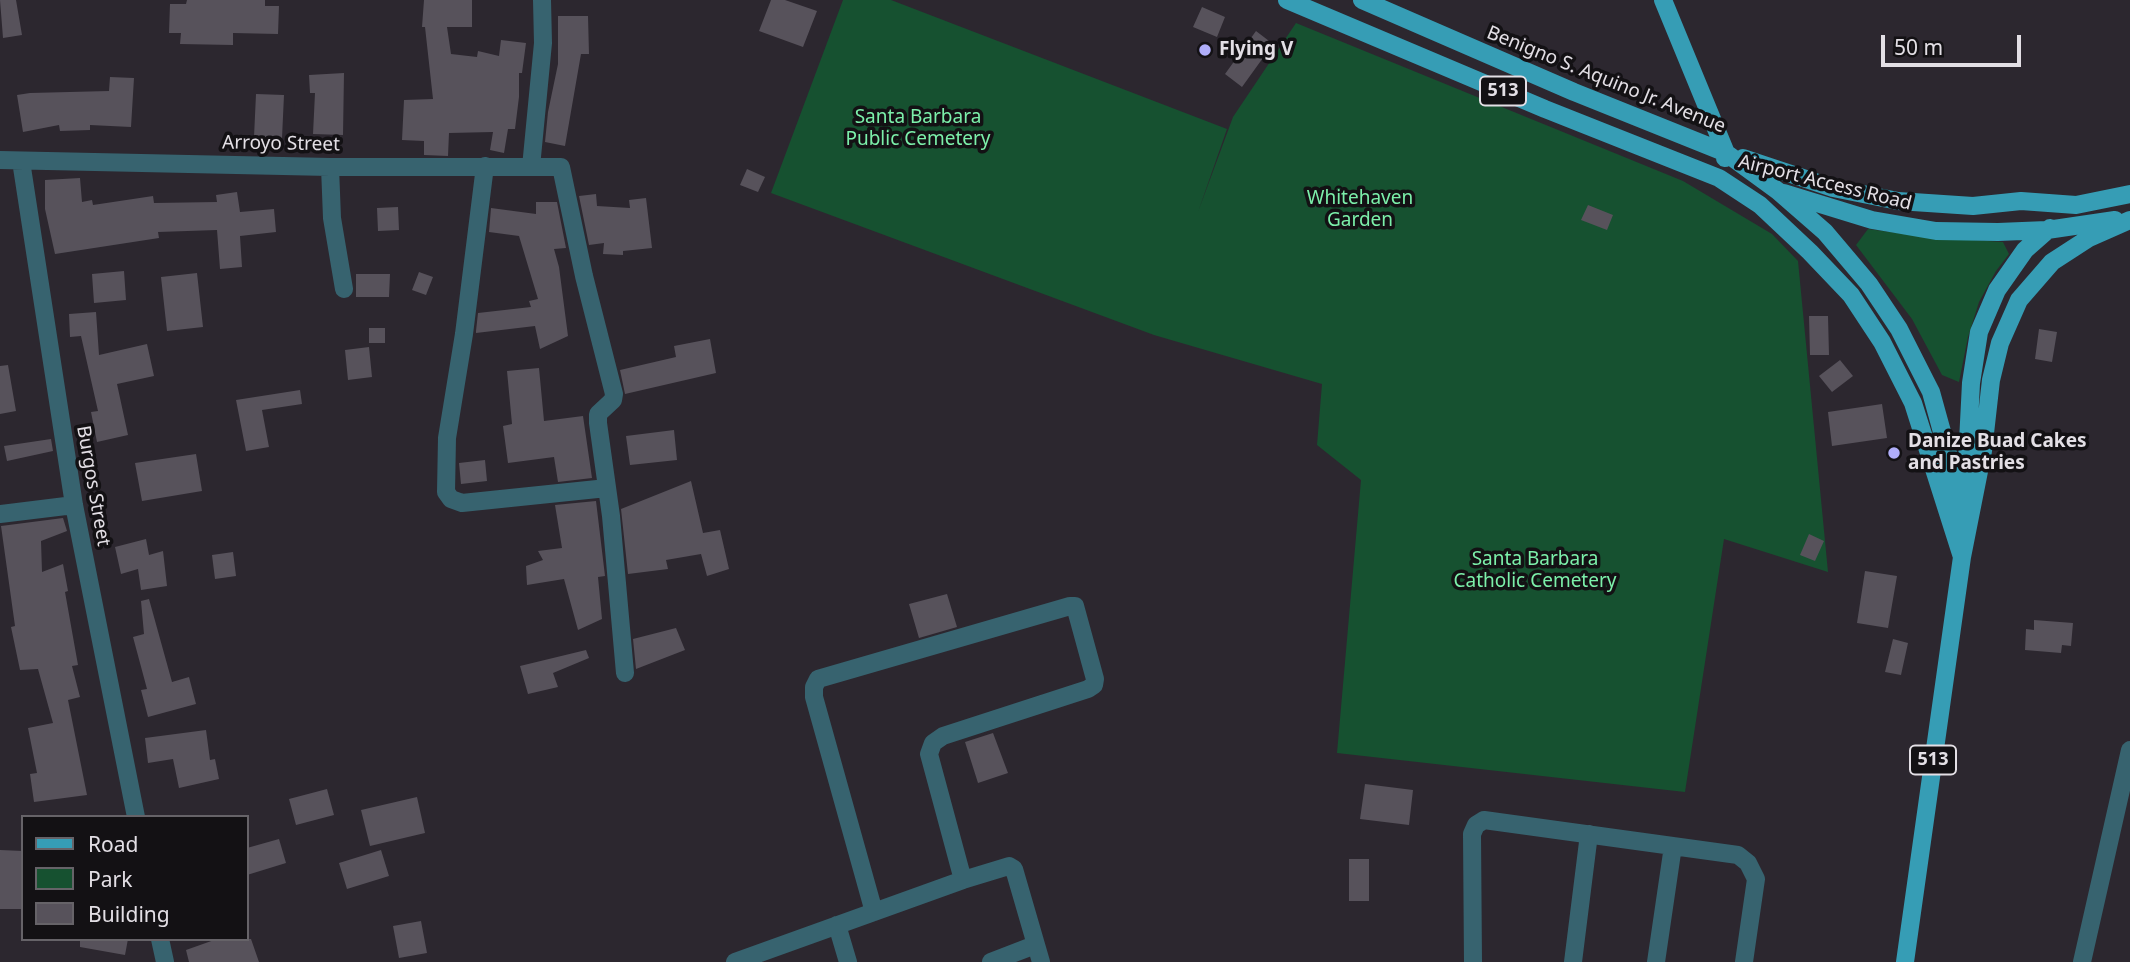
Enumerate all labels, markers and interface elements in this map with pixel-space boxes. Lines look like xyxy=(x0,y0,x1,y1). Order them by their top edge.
scale bar xyxy=(1885,21,2025,65)
street label: Benigno S. Aquino Jr. Avenue xyxy=(1483,22,1729,138)
text: 50 m xyxy=(1894,33,1943,61)
place label: Flying V xyxy=(1219,39,1293,61)
marker: Flying V xyxy=(1197,42,1213,58)
road number: 513 xyxy=(1480,76,1526,106)
park label: Santa Barbara Public Cemetery xyxy=(845,107,991,151)
street label: Arroyo Street xyxy=(222,132,340,156)
street label: Airport Access Road xyxy=(1736,150,1914,216)
park label: Whitehaven Garden xyxy=(1307,188,1413,232)
street label: Burgos Street xyxy=(71,424,115,548)
place label: Danize Buad Cakes and Pastries xyxy=(1908,431,2087,475)
marker: Danize Buad Cakes and Pastries xyxy=(1886,445,1902,461)
park label: Santa Barbara Catholic Cemetery xyxy=(1454,549,1616,593)
road number: 513 xyxy=(1910,746,1956,774)
legend xyxy=(21,815,248,941)
text: Road xyxy=(88,830,138,858)
text: Park xyxy=(88,865,132,893)
text: Building xyxy=(88,900,170,928)

